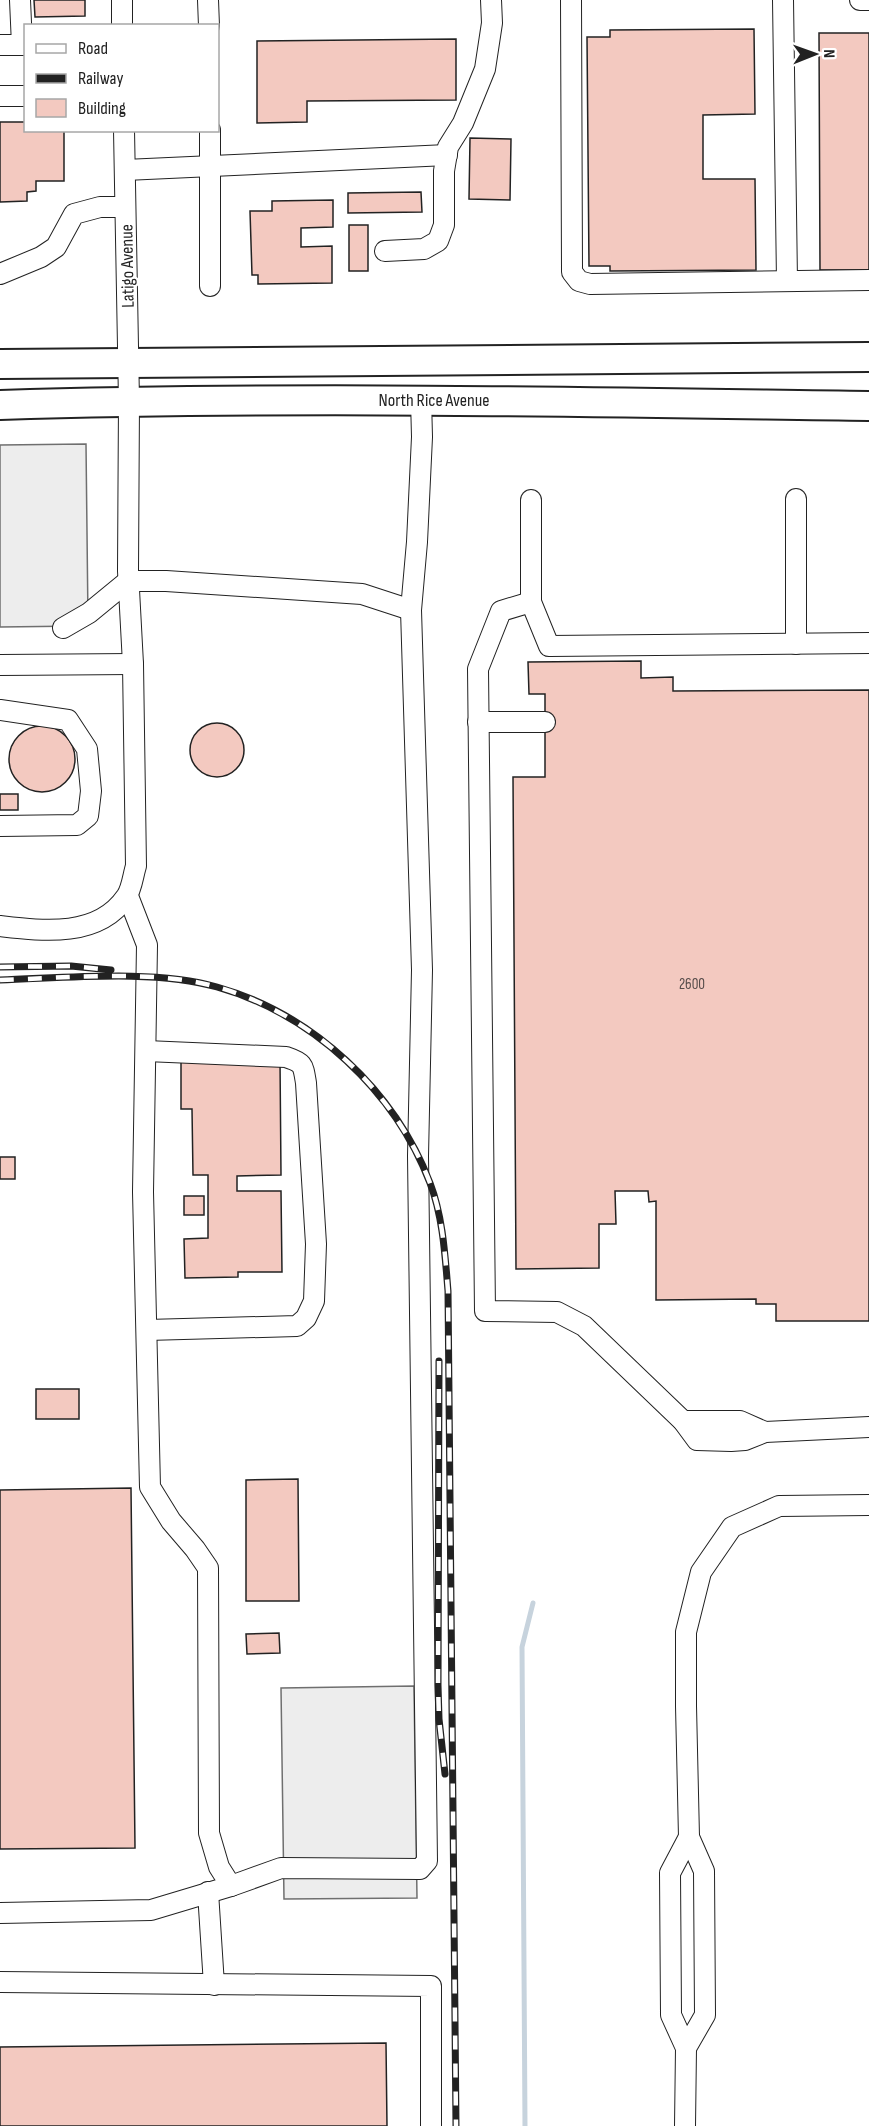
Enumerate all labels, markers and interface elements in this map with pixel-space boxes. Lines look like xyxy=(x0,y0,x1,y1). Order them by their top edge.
legend xyxy=(24,24,219,132)
north arrow xyxy=(785,24,845,84)
text: Road xyxy=(78,38,108,59)
text: N xyxy=(819,49,838,58)
text: Railway xyxy=(78,68,123,89)
text: Building xyxy=(78,98,126,119)
street label: Latigo Avenue xyxy=(116,224,139,308)
street label: North Rice Avenue xyxy=(379,390,490,411)
house number: 2600 xyxy=(679,975,705,994)

